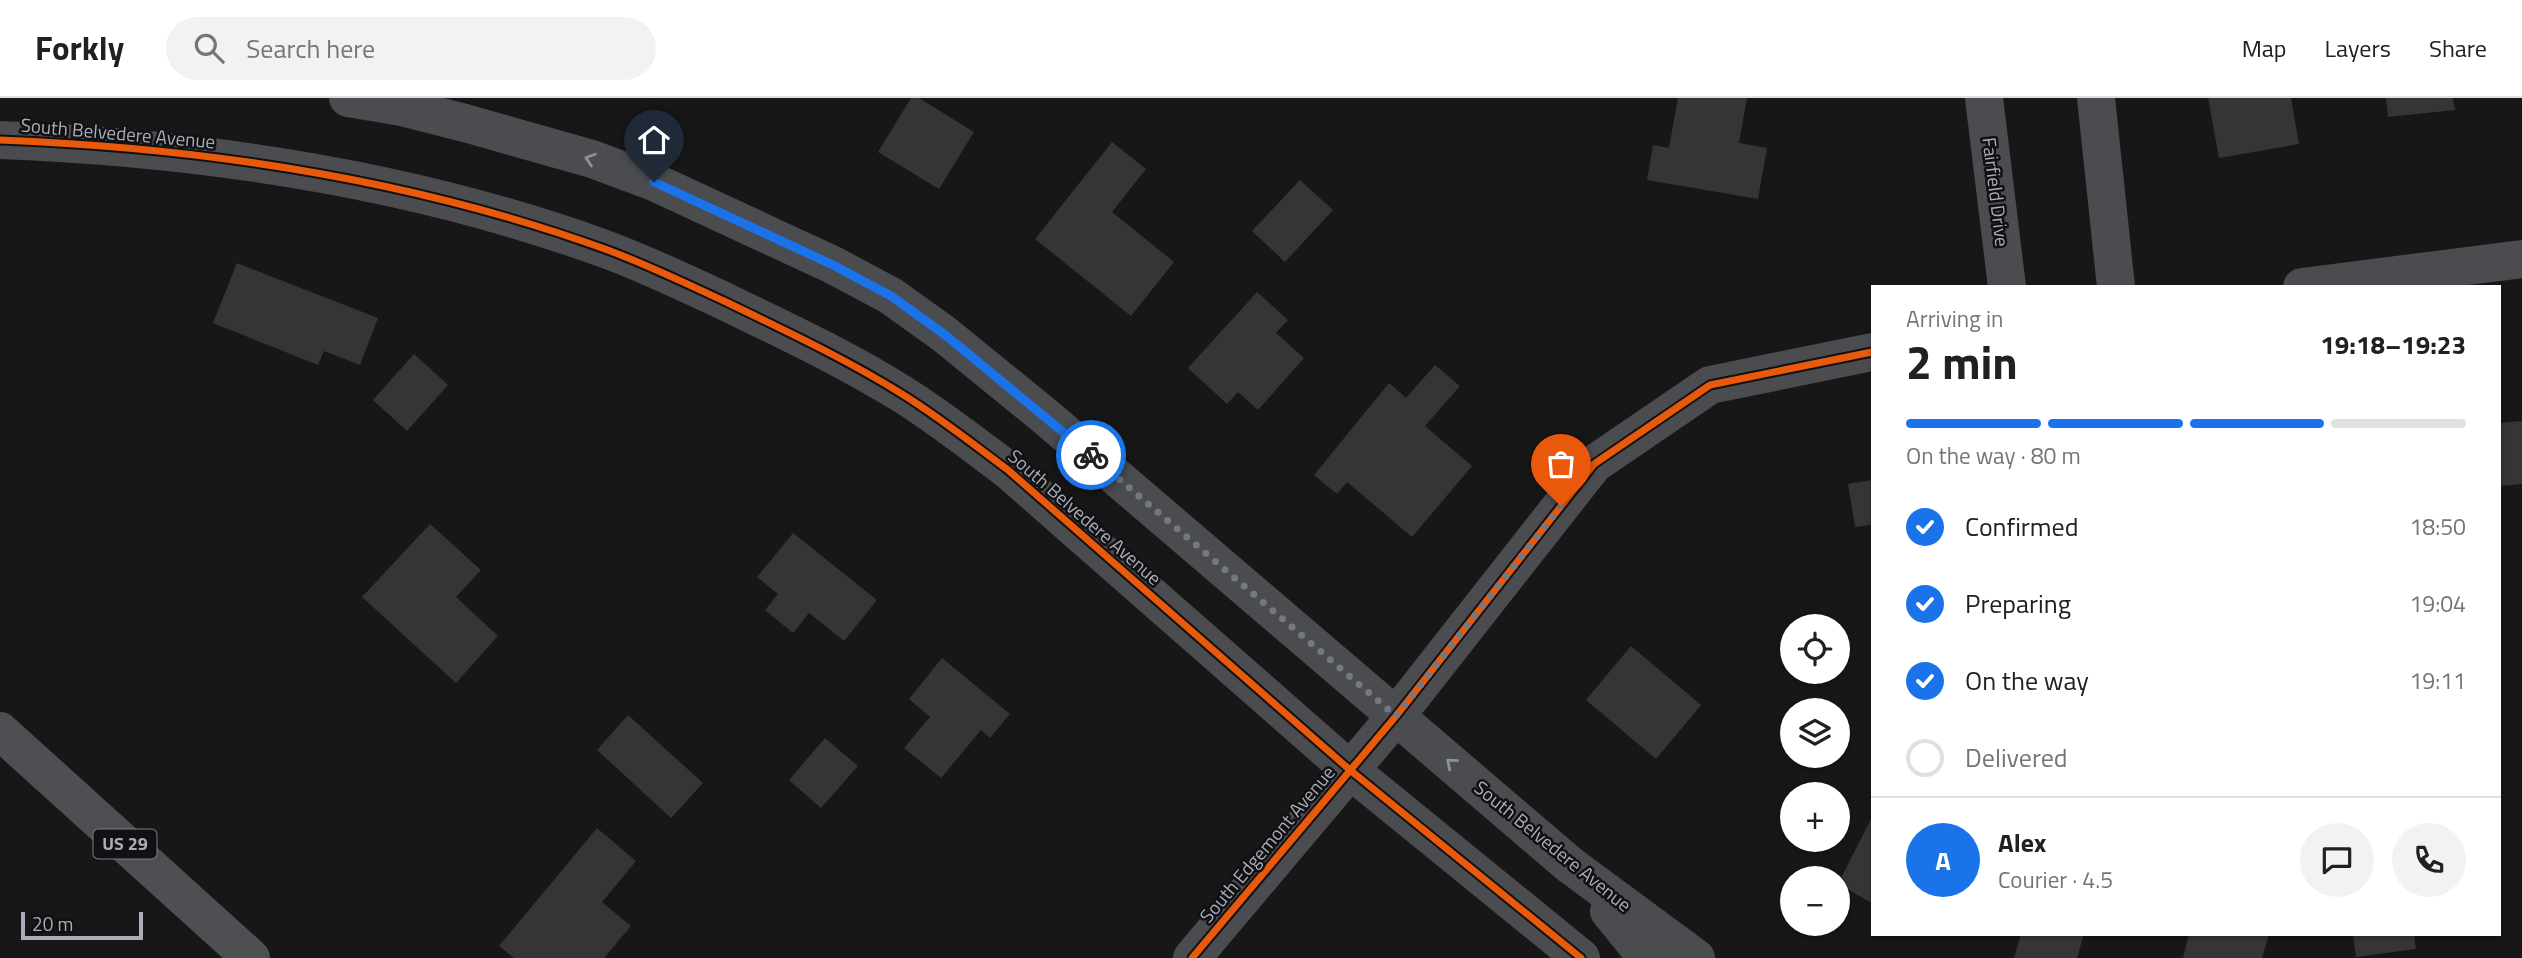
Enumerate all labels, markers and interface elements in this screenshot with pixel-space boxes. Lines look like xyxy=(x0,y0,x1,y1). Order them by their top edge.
search box xyxy=(166,17,656,80)
text: Forkly xyxy=(35,23,124,73)
icon: search xyxy=(190,29,228,67)
text: Search here xyxy=(246,29,375,68)
text: Map xyxy=(2242,30,2287,66)
text: Layers xyxy=(2325,30,2391,66)
text: Share xyxy=(2429,30,2487,66)
street label: South Belvedere Avenue xyxy=(20,110,216,155)
pin xyxy=(624,110,684,182)
icon: home xyxy=(635,121,673,159)
street label: Fairfield Drive xyxy=(1975,136,2018,248)
one-way arrow xyxy=(584,152,596,167)
text: Arriving in xyxy=(1906,301,2003,336)
text: 19:18–19:23 xyxy=(2320,325,2466,364)
text: 2 min xyxy=(1906,327,2018,397)
courier xyxy=(1056,420,1126,490)
pin xyxy=(1531,434,1591,506)
icon: bike xyxy=(1072,436,1110,474)
text: On the way · 80 m xyxy=(1906,438,2081,473)
street label: South Belvedere Avenue xyxy=(1002,442,1168,592)
icon: bag xyxy=(1542,445,1580,483)
text: Confirmed xyxy=(1965,507,2079,546)
icon: check xyxy=(1906,508,1944,546)
text: 18:50 xyxy=(2409,509,2466,544)
text: Preparing xyxy=(1965,584,2071,623)
icon: check xyxy=(1906,585,1944,623)
text: 19:04 xyxy=(2409,586,2466,621)
map controls xyxy=(1780,614,1850,936)
button: locate xyxy=(1780,614,1850,684)
text: On the way xyxy=(1965,661,2089,700)
icon: check xyxy=(1906,662,1944,700)
text: 19:11 xyxy=(2409,663,2466,698)
button: layers xyxy=(1780,698,1850,768)
text: Delivered xyxy=(1965,738,2068,777)
street label: South Edgemont Avenue xyxy=(1192,759,1341,929)
one-way arrow xyxy=(1446,759,1459,771)
street label: South Belvedere Avenue xyxy=(1468,773,1638,918)
button: + xyxy=(1780,782,1850,852)
text: Alex xyxy=(1998,823,2046,862)
button: chat xyxy=(2300,823,2374,897)
button: phone xyxy=(2392,823,2466,897)
road number: US 29 xyxy=(94,830,156,858)
text: A xyxy=(1935,841,1951,880)
text: Courier · 4.5 xyxy=(1998,862,2113,897)
button: − xyxy=(1780,866,1850,936)
scale bar xyxy=(21,909,144,941)
text: 20 m xyxy=(32,909,73,938)

